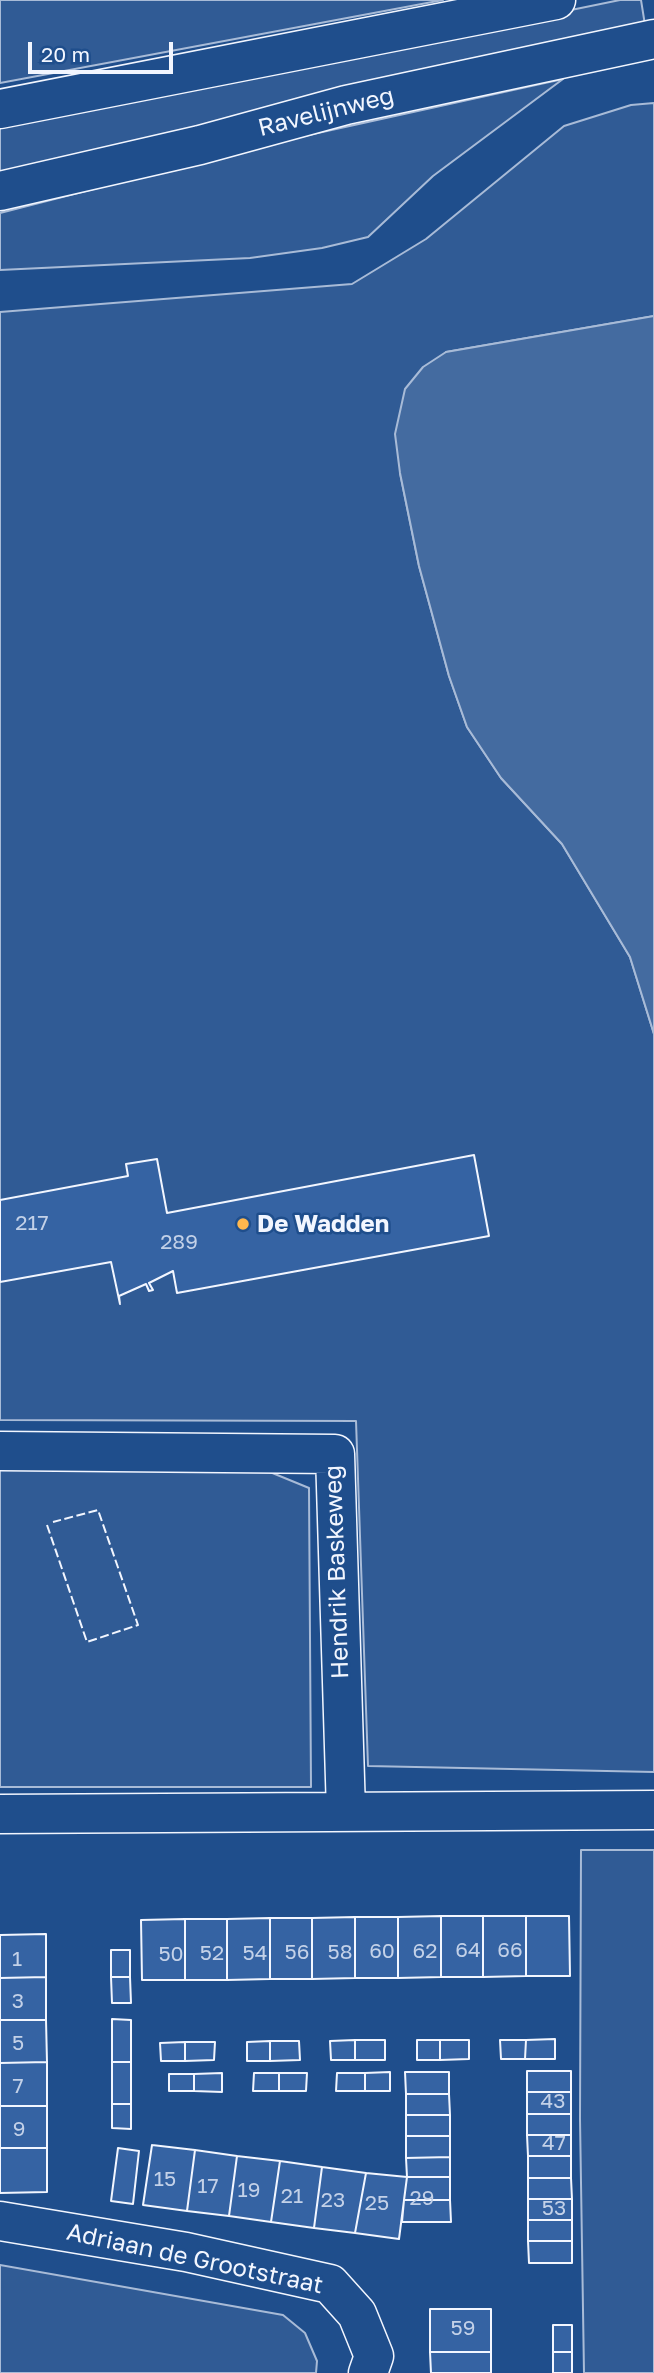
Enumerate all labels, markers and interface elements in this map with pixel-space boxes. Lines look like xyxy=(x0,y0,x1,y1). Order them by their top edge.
scale bar xyxy=(32,28,177,72)
text: 20 m xyxy=(41,41,90,67)
street label: Ravelijnweg xyxy=(255,81,397,143)
house number: 217 xyxy=(15,1210,49,1236)
place label: De Wadden xyxy=(257,1210,389,1238)
marker: De Wadden xyxy=(235,1216,251,1232)
house number: 289 xyxy=(160,1229,198,1255)
street label: Hendrik Baskeweg xyxy=(319,1465,355,1679)
house number: 64 xyxy=(455,1937,481,1963)
house number: 66 xyxy=(497,1937,523,1963)
house number: 60 xyxy=(369,1938,395,1964)
house number: 62 xyxy=(413,1938,437,1964)
house number: 56 xyxy=(285,1939,309,1965)
house number: 58 xyxy=(328,1939,352,1965)
house number: 52 xyxy=(200,1940,224,1966)
house number: 54 xyxy=(243,1940,267,1966)
house number: 50 xyxy=(158,1941,184,1967)
house number: 1 xyxy=(12,1946,22,1972)
house number: 3 xyxy=(12,1988,24,2014)
house number: 5 xyxy=(12,2030,24,2056)
house number: 7 xyxy=(12,2073,24,2099)
house number: 43 xyxy=(540,2088,566,2114)
house number: 9 xyxy=(13,2116,25,2142)
house number: 47 xyxy=(542,2130,566,2156)
house number: 15 xyxy=(154,2166,176,2192)
house number: 17 xyxy=(197,2173,219,2199)
house number: 19 xyxy=(238,2177,260,2203)
house number: 21 xyxy=(281,2183,303,2209)
house number: 29 xyxy=(410,2185,434,2211)
house number: 23 xyxy=(321,2187,345,2213)
house number: 25 xyxy=(365,2190,389,2216)
house number: 53 xyxy=(542,2195,566,2221)
street label: Adriaan de Grootstraat xyxy=(64,2218,326,2300)
house number: 59 xyxy=(451,2315,475,2341)

